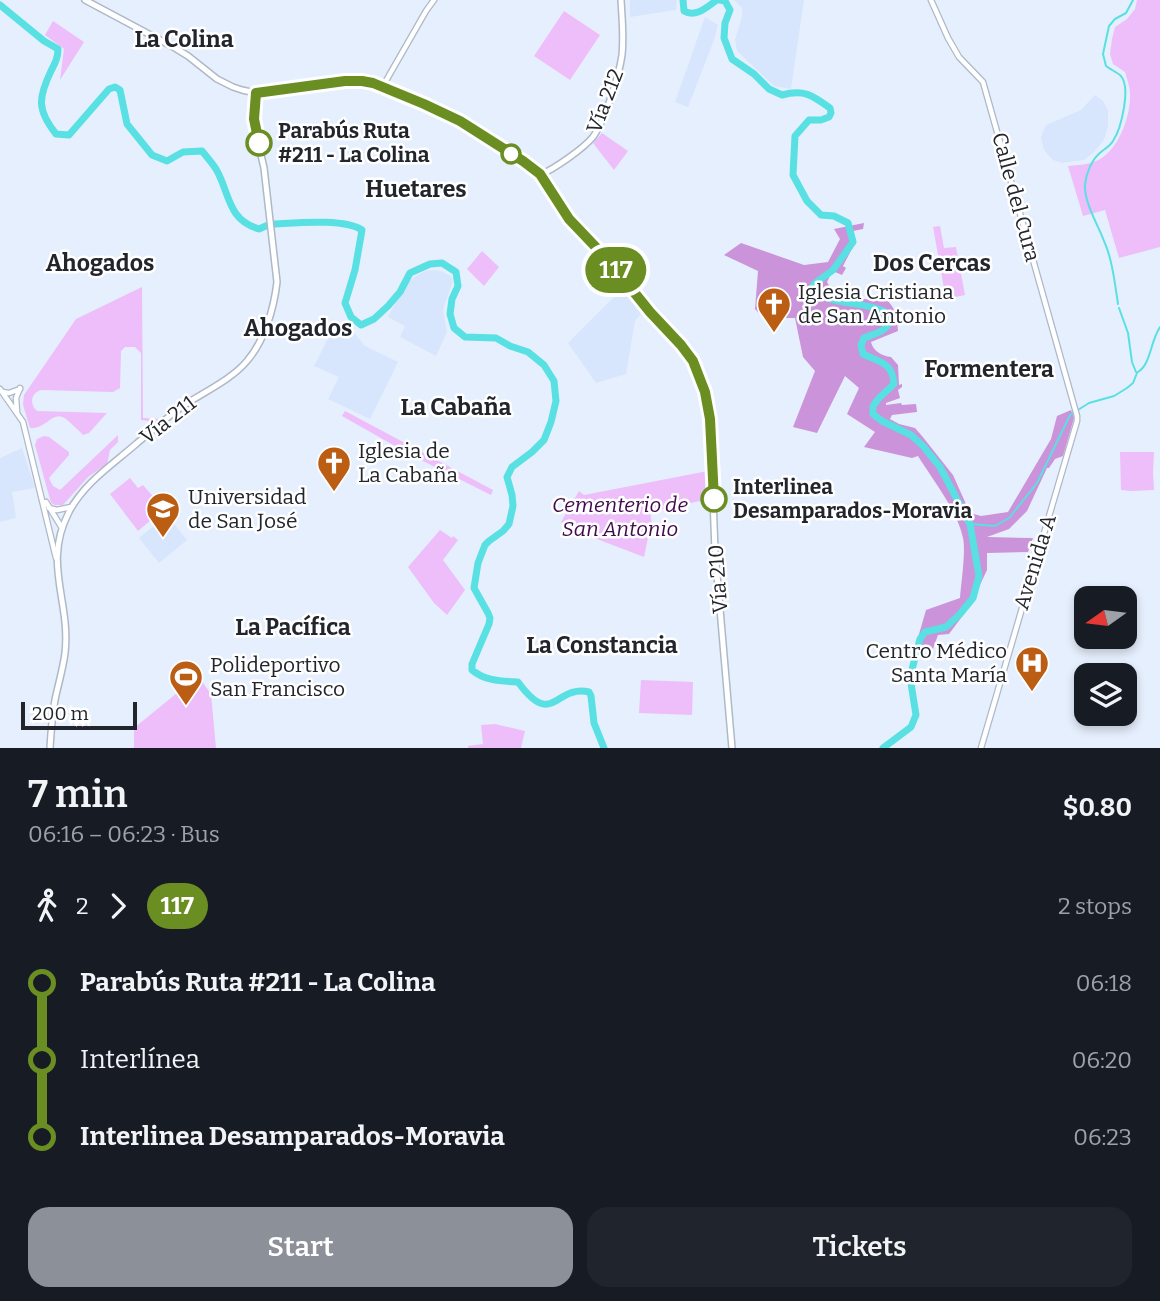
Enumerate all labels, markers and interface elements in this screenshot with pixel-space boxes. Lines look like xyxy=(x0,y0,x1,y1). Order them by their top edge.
district label: La Colina xyxy=(134,25,234,53)
street label: Vía 212 xyxy=(581,65,629,137)
place label: Parabús Ruta #211 - La Colina xyxy=(278,118,430,168)
marker: Parabús Ruta #211 - La Colina xyxy=(246,130,272,156)
street label: Calle del Cura xyxy=(986,130,1046,265)
unlabelled marker xyxy=(501,144,521,164)
district label: Huetares xyxy=(365,175,467,203)
line badge: 117 xyxy=(576,247,656,293)
district label: Ahogados xyxy=(46,249,154,277)
district label: Dos Cercas xyxy=(873,249,991,277)
text: 117 xyxy=(599,256,633,284)
place label: Iglesia Cristiana de San Antonio xyxy=(798,279,954,329)
church icon: Iglesia Cristiana de San Antonio xyxy=(755,285,793,334)
district label: Ahogados xyxy=(244,314,352,342)
district label: Formentera xyxy=(924,355,1054,383)
street label: Vía 211 xyxy=(135,390,202,450)
district label: La Cabaña xyxy=(401,393,512,421)
place label: Iglesia de La Cabaña xyxy=(358,438,459,488)
church icon: Iglesia de La Cabaña xyxy=(315,444,353,493)
place label: Interlinea Desamparados-Moravia xyxy=(733,474,972,524)
place label: Universidad de San José xyxy=(188,484,306,534)
marker: Interlinea Desamparados-Moravia xyxy=(701,486,727,512)
school or university icon: Universidad de San José xyxy=(144,490,182,539)
park label: Cementerio de San Antonio xyxy=(552,492,688,542)
street label: Avenida A xyxy=(1008,511,1062,613)
street label: Vía 210 xyxy=(703,544,733,614)
north arrow xyxy=(1074,586,1138,649)
map controls xyxy=(1074,586,1137,726)
district label: La Pacífica xyxy=(235,613,351,641)
district label: La Constancia xyxy=(526,631,678,659)
place label: Centro Médico Santa María xyxy=(866,638,1007,688)
hospital icon: Centro Médico Santa María xyxy=(1013,644,1051,693)
place label: Polideportivo San Francisco xyxy=(210,652,345,702)
sports icon: Polideportivo San Francisco xyxy=(167,658,205,707)
button: layers xyxy=(1074,663,1137,726)
scale bar xyxy=(21,699,136,731)
text: 200 m xyxy=(32,702,89,725)
text: 7 min xyxy=(28,771,127,817)
text: $0.80 xyxy=(1063,792,1132,823)
text: 06:16 – 06:23 · Bus xyxy=(28,820,220,848)
icon: walk xyxy=(28,887,66,925)
icon: forward xyxy=(99,887,137,925)
text: 2 xyxy=(76,892,89,920)
text: 117 xyxy=(161,892,194,920)
text: 2 stops xyxy=(1058,892,1132,920)
text: Parabús Ruta #211 - La Colina xyxy=(80,967,436,998)
text: 06:18 xyxy=(1076,969,1132,997)
text: Interlínea xyxy=(80,1044,200,1075)
text: 06:20 xyxy=(1072,1046,1132,1074)
text: Interlinea Desamparados-Moravia xyxy=(80,1121,505,1152)
text: 06:23 xyxy=(1073,1123,1132,1151)
button: Start xyxy=(28,1207,573,1287)
button: Tickets xyxy=(587,1207,1132,1287)

